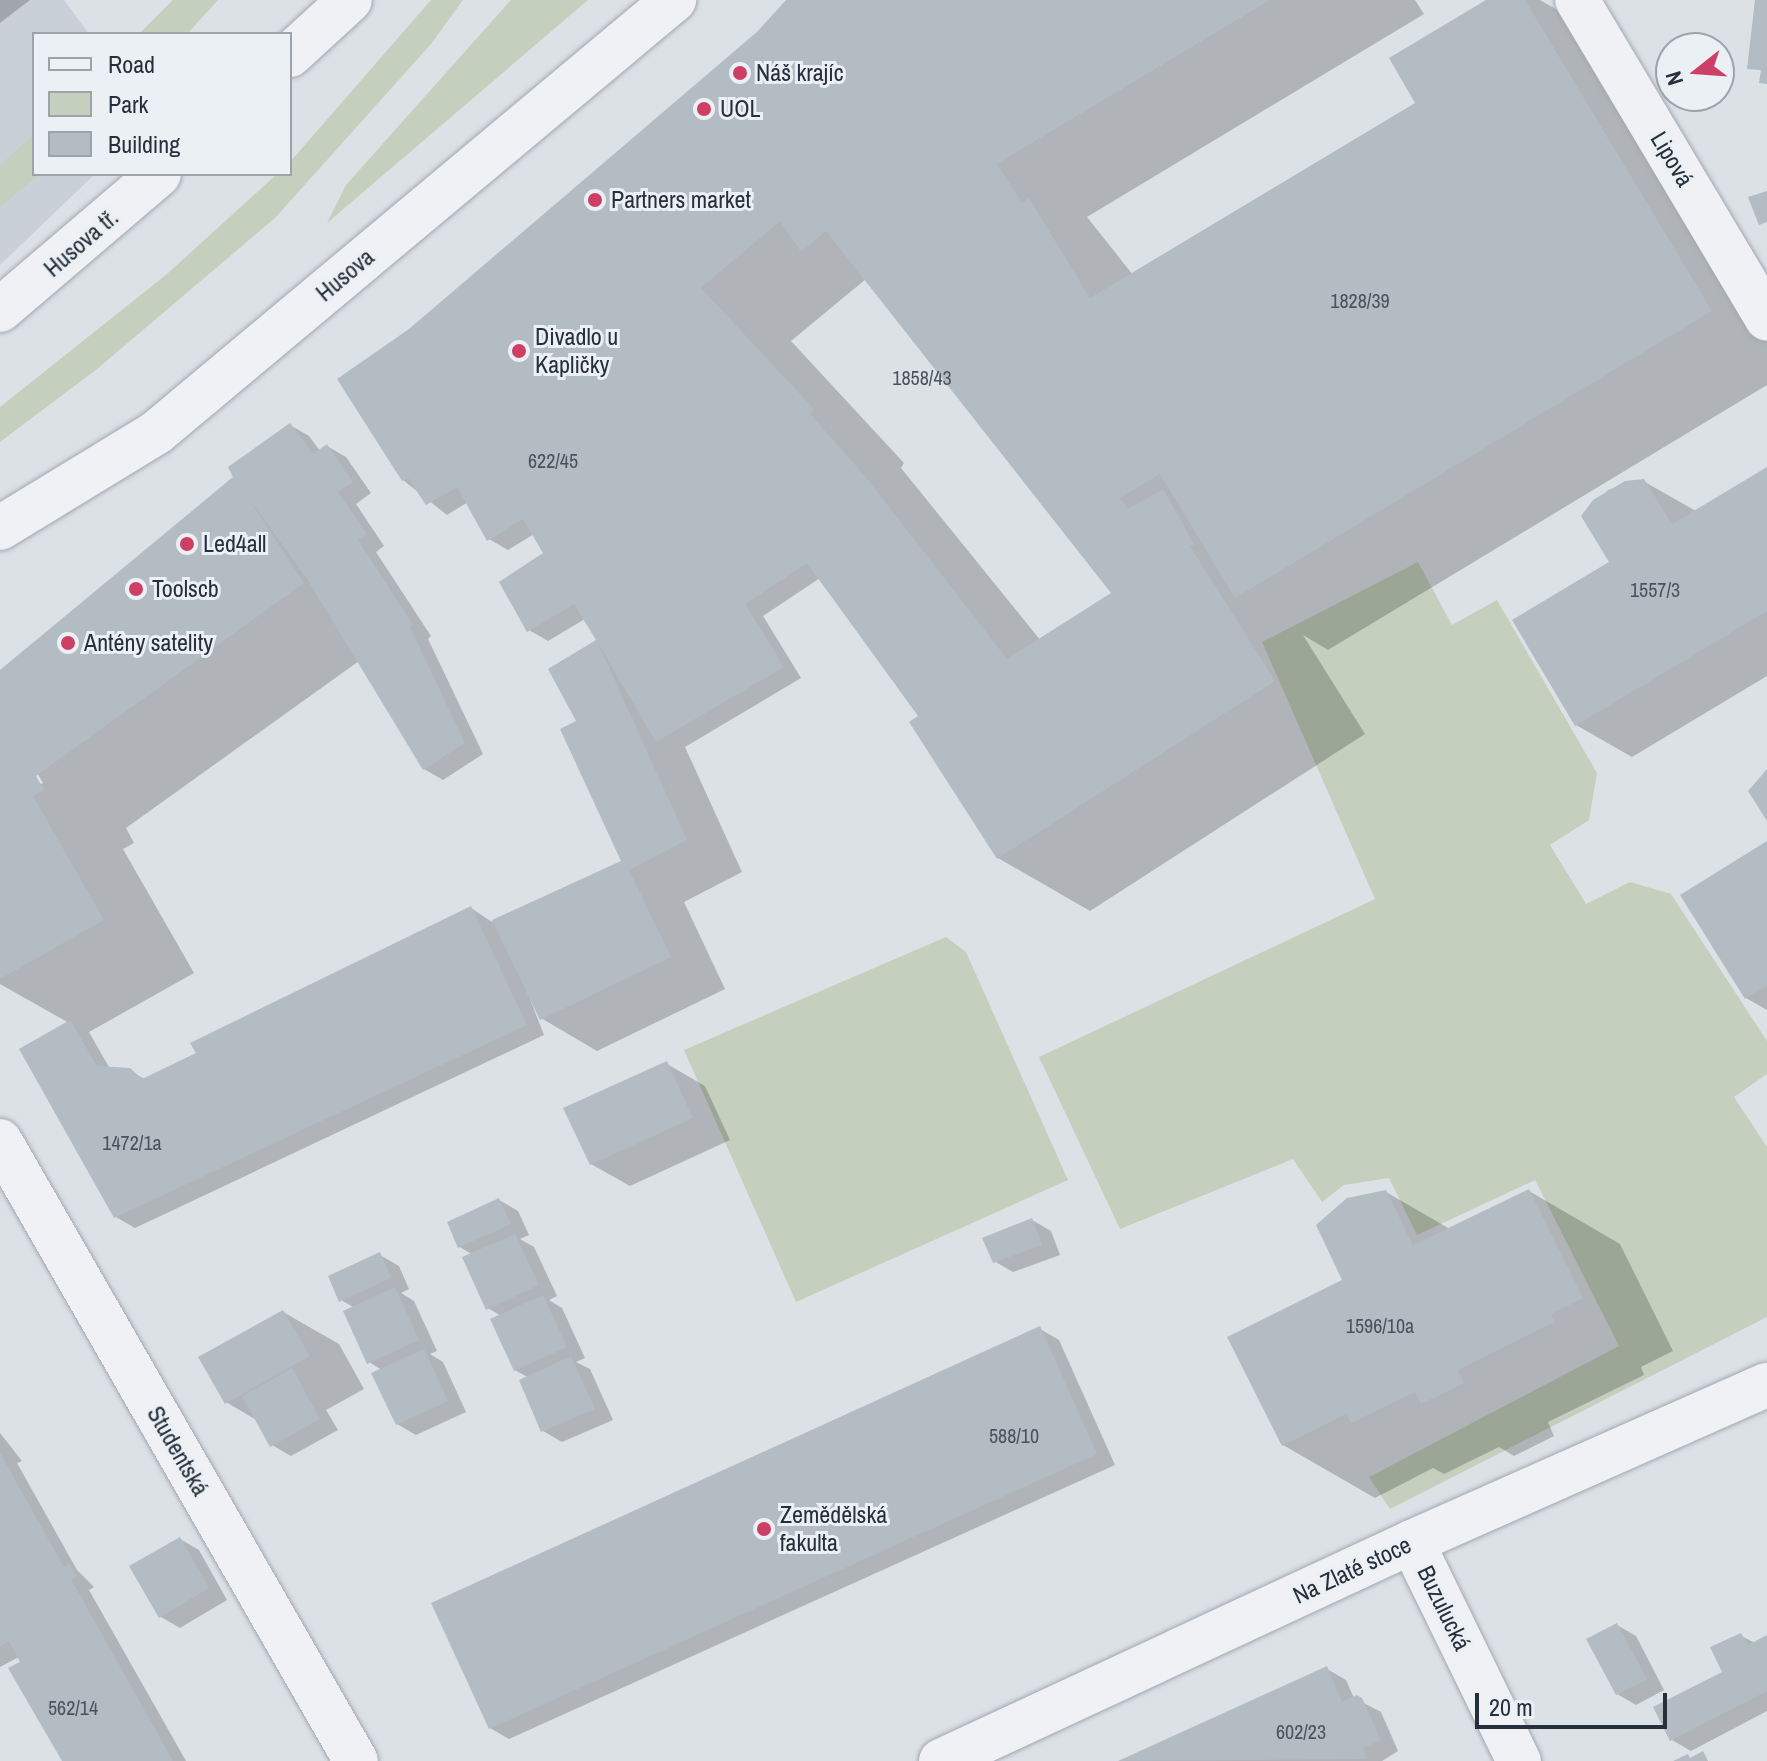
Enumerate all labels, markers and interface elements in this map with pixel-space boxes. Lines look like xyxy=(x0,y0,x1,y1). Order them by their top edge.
legend xyxy=(32,32,292,176)
north arrow xyxy=(1655,32,1735,112)
text: Road xyxy=(108,48,155,80)
place label: Náš krajíc xyxy=(756,59,843,87)
marker: Náš krajíc xyxy=(731,64,749,82)
text: N xyxy=(1658,68,1690,89)
text: Park xyxy=(108,88,148,120)
place label: UOL xyxy=(720,95,760,123)
marker: UOL xyxy=(695,100,713,118)
street label: Lipová xyxy=(1644,126,1700,192)
text: Building xyxy=(108,128,180,160)
place label: Partners market xyxy=(611,186,751,214)
marker: Partners market xyxy=(586,191,604,209)
street label: Husova tř. xyxy=(38,203,124,283)
street label: Husova xyxy=(310,243,380,307)
house number: 1828/39 xyxy=(1330,288,1390,312)
place label: Divadlo u Kapličky xyxy=(535,323,618,379)
marker: Divadlo u Kapličky xyxy=(510,342,528,360)
house number: 1858/43 xyxy=(892,365,952,389)
house number: 622/45 xyxy=(528,448,578,472)
place label: Led4all xyxy=(203,530,266,558)
marker: Led4all xyxy=(178,535,196,553)
place label: Toolscb xyxy=(152,575,219,603)
house number: 1557/3 xyxy=(1630,577,1680,601)
marker: Toolscb xyxy=(127,580,145,598)
place label: Antény satelity xyxy=(84,629,213,657)
marker: Antény satelity xyxy=(59,634,77,652)
house number: 1472/1a xyxy=(102,1130,162,1154)
house number: 1596/10a xyxy=(1346,1313,1414,1337)
street label: Studentská xyxy=(141,1401,215,1501)
house number: 588/10 xyxy=(989,1423,1039,1447)
place label: Zemědělská fakulta xyxy=(780,1501,887,1557)
marker: Zemědělská fakulta xyxy=(755,1520,773,1538)
street label: Na Zlaté stoce xyxy=(1288,1530,1416,1610)
street label: Buzulucká xyxy=(1411,1561,1477,1655)
scale bar xyxy=(1479,1677,1671,1727)
text: 20 m xyxy=(1489,1691,1533,1723)
house number: 562/14 xyxy=(48,1695,98,1719)
house number: 602/23 xyxy=(1276,1719,1326,1743)

